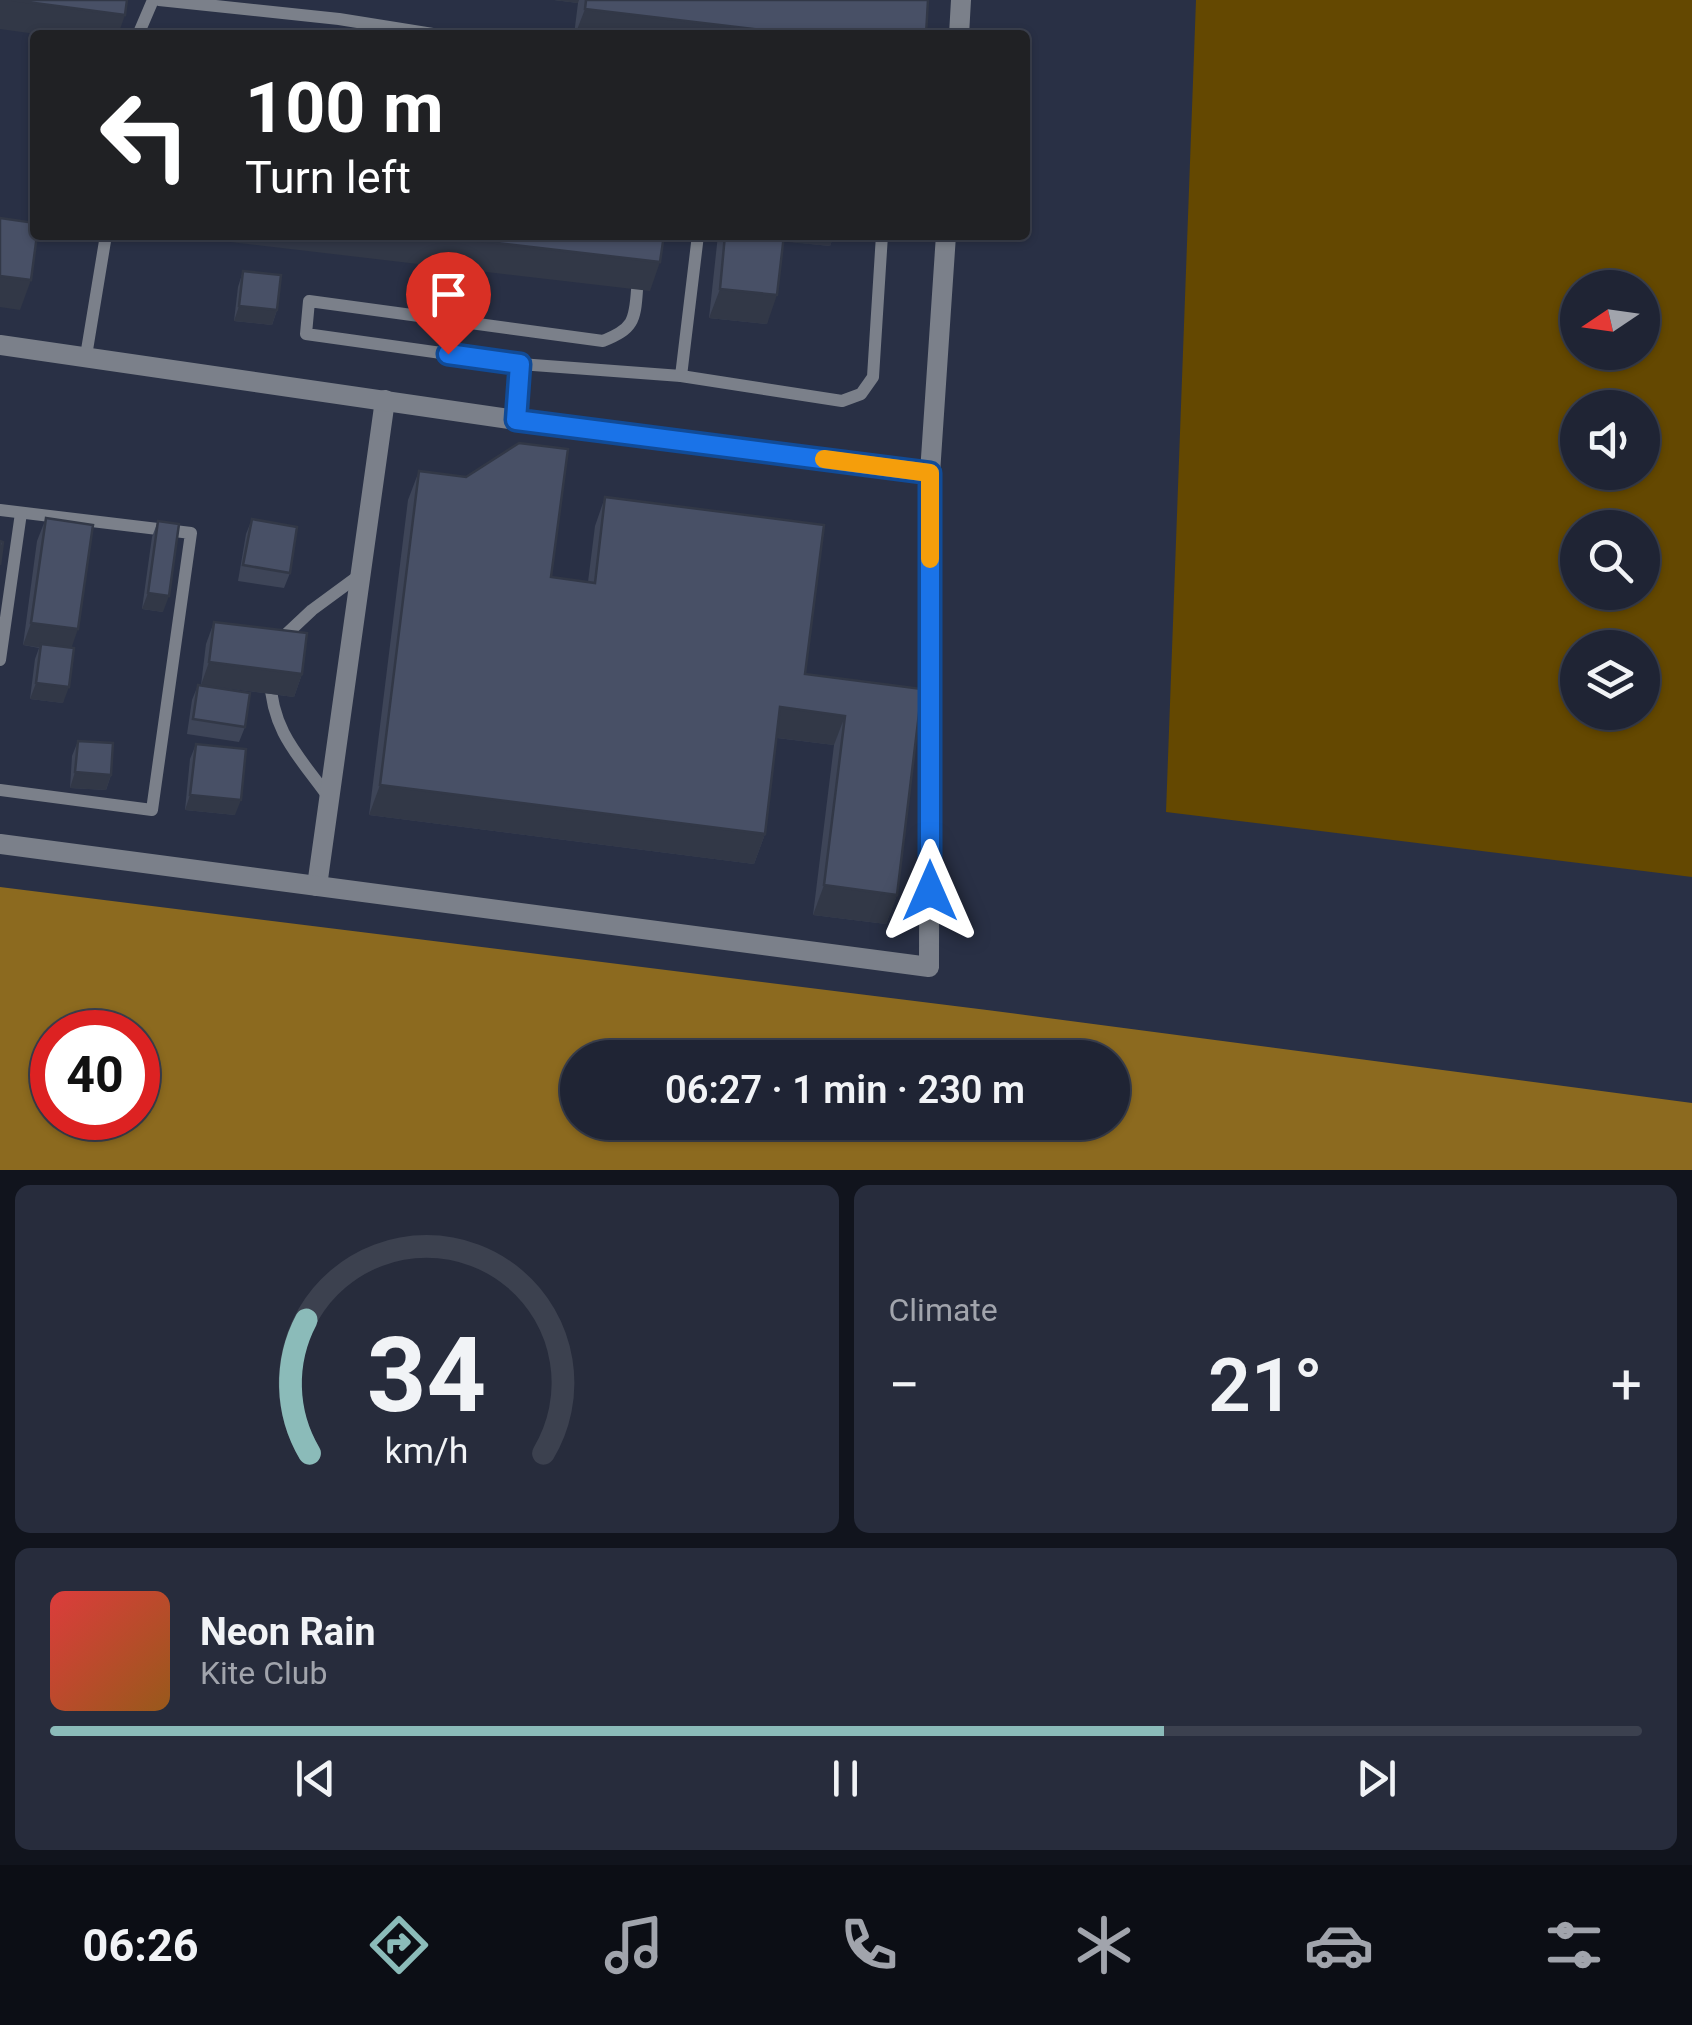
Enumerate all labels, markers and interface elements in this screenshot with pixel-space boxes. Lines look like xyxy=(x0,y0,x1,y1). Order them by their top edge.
text: 100 m xyxy=(245,67,444,149)
icon: left xyxy=(80,70,210,200)
text: Turn left xyxy=(245,151,411,204)
pin xyxy=(406,252,491,355)
icon: arrive xyxy=(421,267,476,322)
north arrow xyxy=(1560,270,1660,370)
map controls xyxy=(1560,270,1660,730)
button: sound xyxy=(1560,390,1660,490)
button: search xyxy=(1560,510,1660,610)
button: layers xyxy=(1560,630,1660,730)
position arrow xyxy=(878,839,982,943)
speed limit sign: 40 xyxy=(30,1010,160,1140)
text: 06:27 · 1 min · 230 m xyxy=(665,1068,1025,1112)
text: Climate xyxy=(889,1291,998,1329)
text: 34 xyxy=(367,1315,486,1436)
text: 21° xyxy=(1208,1341,1323,1429)
text: − xyxy=(889,1353,920,1417)
text: + xyxy=(1611,1353,1642,1417)
text: km/h xyxy=(385,1430,469,1472)
text: Neon Rain xyxy=(200,1610,376,1654)
text: Kite Club xyxy=(200,1654,327,1692)
icon: previous xyxy=(288,1751,343,1806)
icon: pause xyxy=(818,1751,873,1806)
icon: next xyxy=(1349,1751,1404,1806)
icon: directions xyxy=(364,1910,434,1980)
icon: music xyxy=(599,1910,669,1980)
icon: phone xyxy=(834,1910,904,1980)
icon: climate xyxy=(1069,1910,1139,1980)
icon: car xyxy=(1304,1910,1374,1980)
icon: filters xyxy=(1539,1910,1609,1980)
text: 06:26 xyxy=(83,1919,199,1972)

